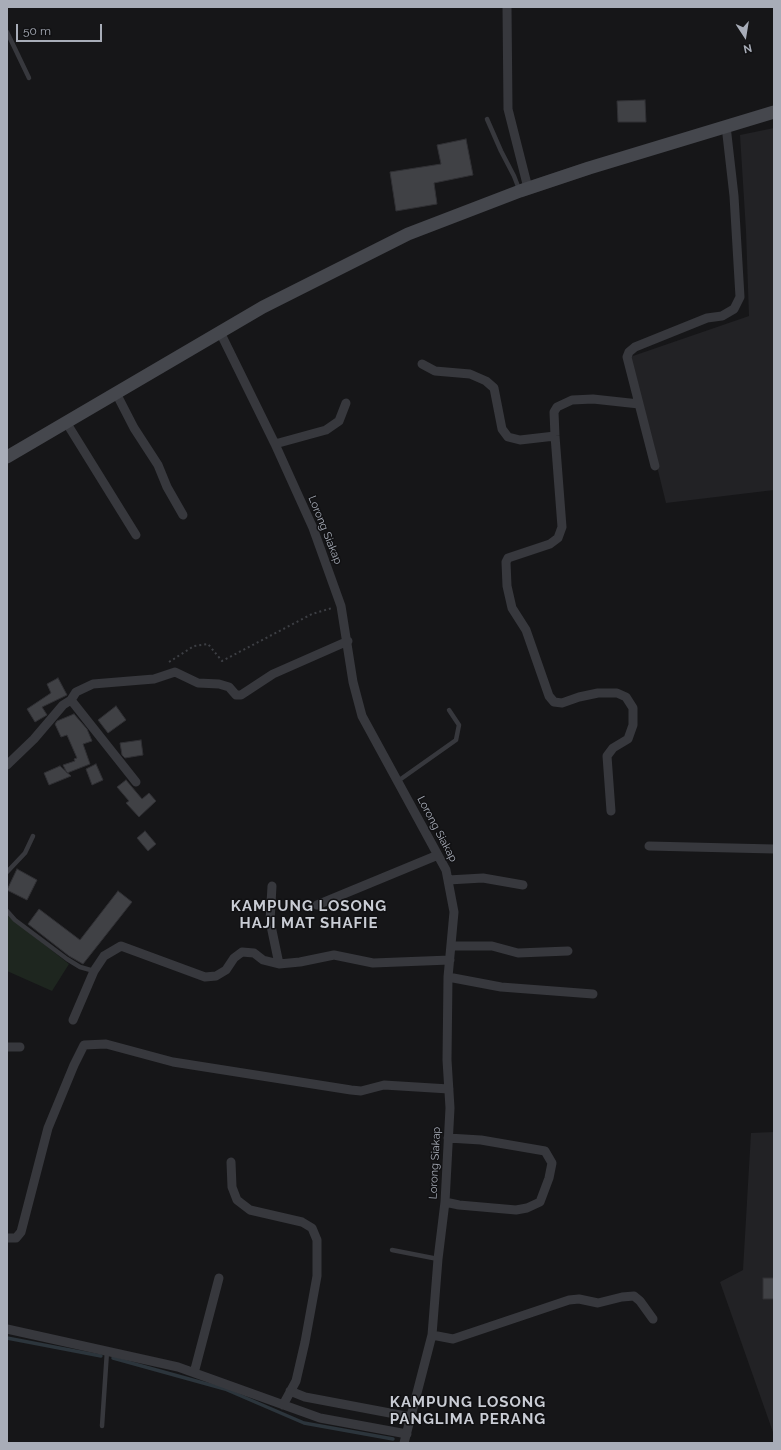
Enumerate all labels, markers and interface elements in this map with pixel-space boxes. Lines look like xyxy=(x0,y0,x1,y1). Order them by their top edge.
scale bar xyxy=(18,16,104,42)
north arrow xyxy=(725,16,765,56)
text: 50 m xyxy=(23,24,51,38)
text: N xyxy=(742,41,753,55)
street label: Lorong Siakap xyxy=(305,494,345,566)
street label: Lorong Siakap xyxy=(414,794,460,864)
district label: KAMPUNG LOSONG HAJI MAT SHAFIE xyxy=(231,897,387,932)
street label: Lorong Siakap xyxy=(427,1126,443,1200)
district label: KAMPUNG LOSONG PANGLIMA PERANG xyxy=(390,1393,546,1428)

